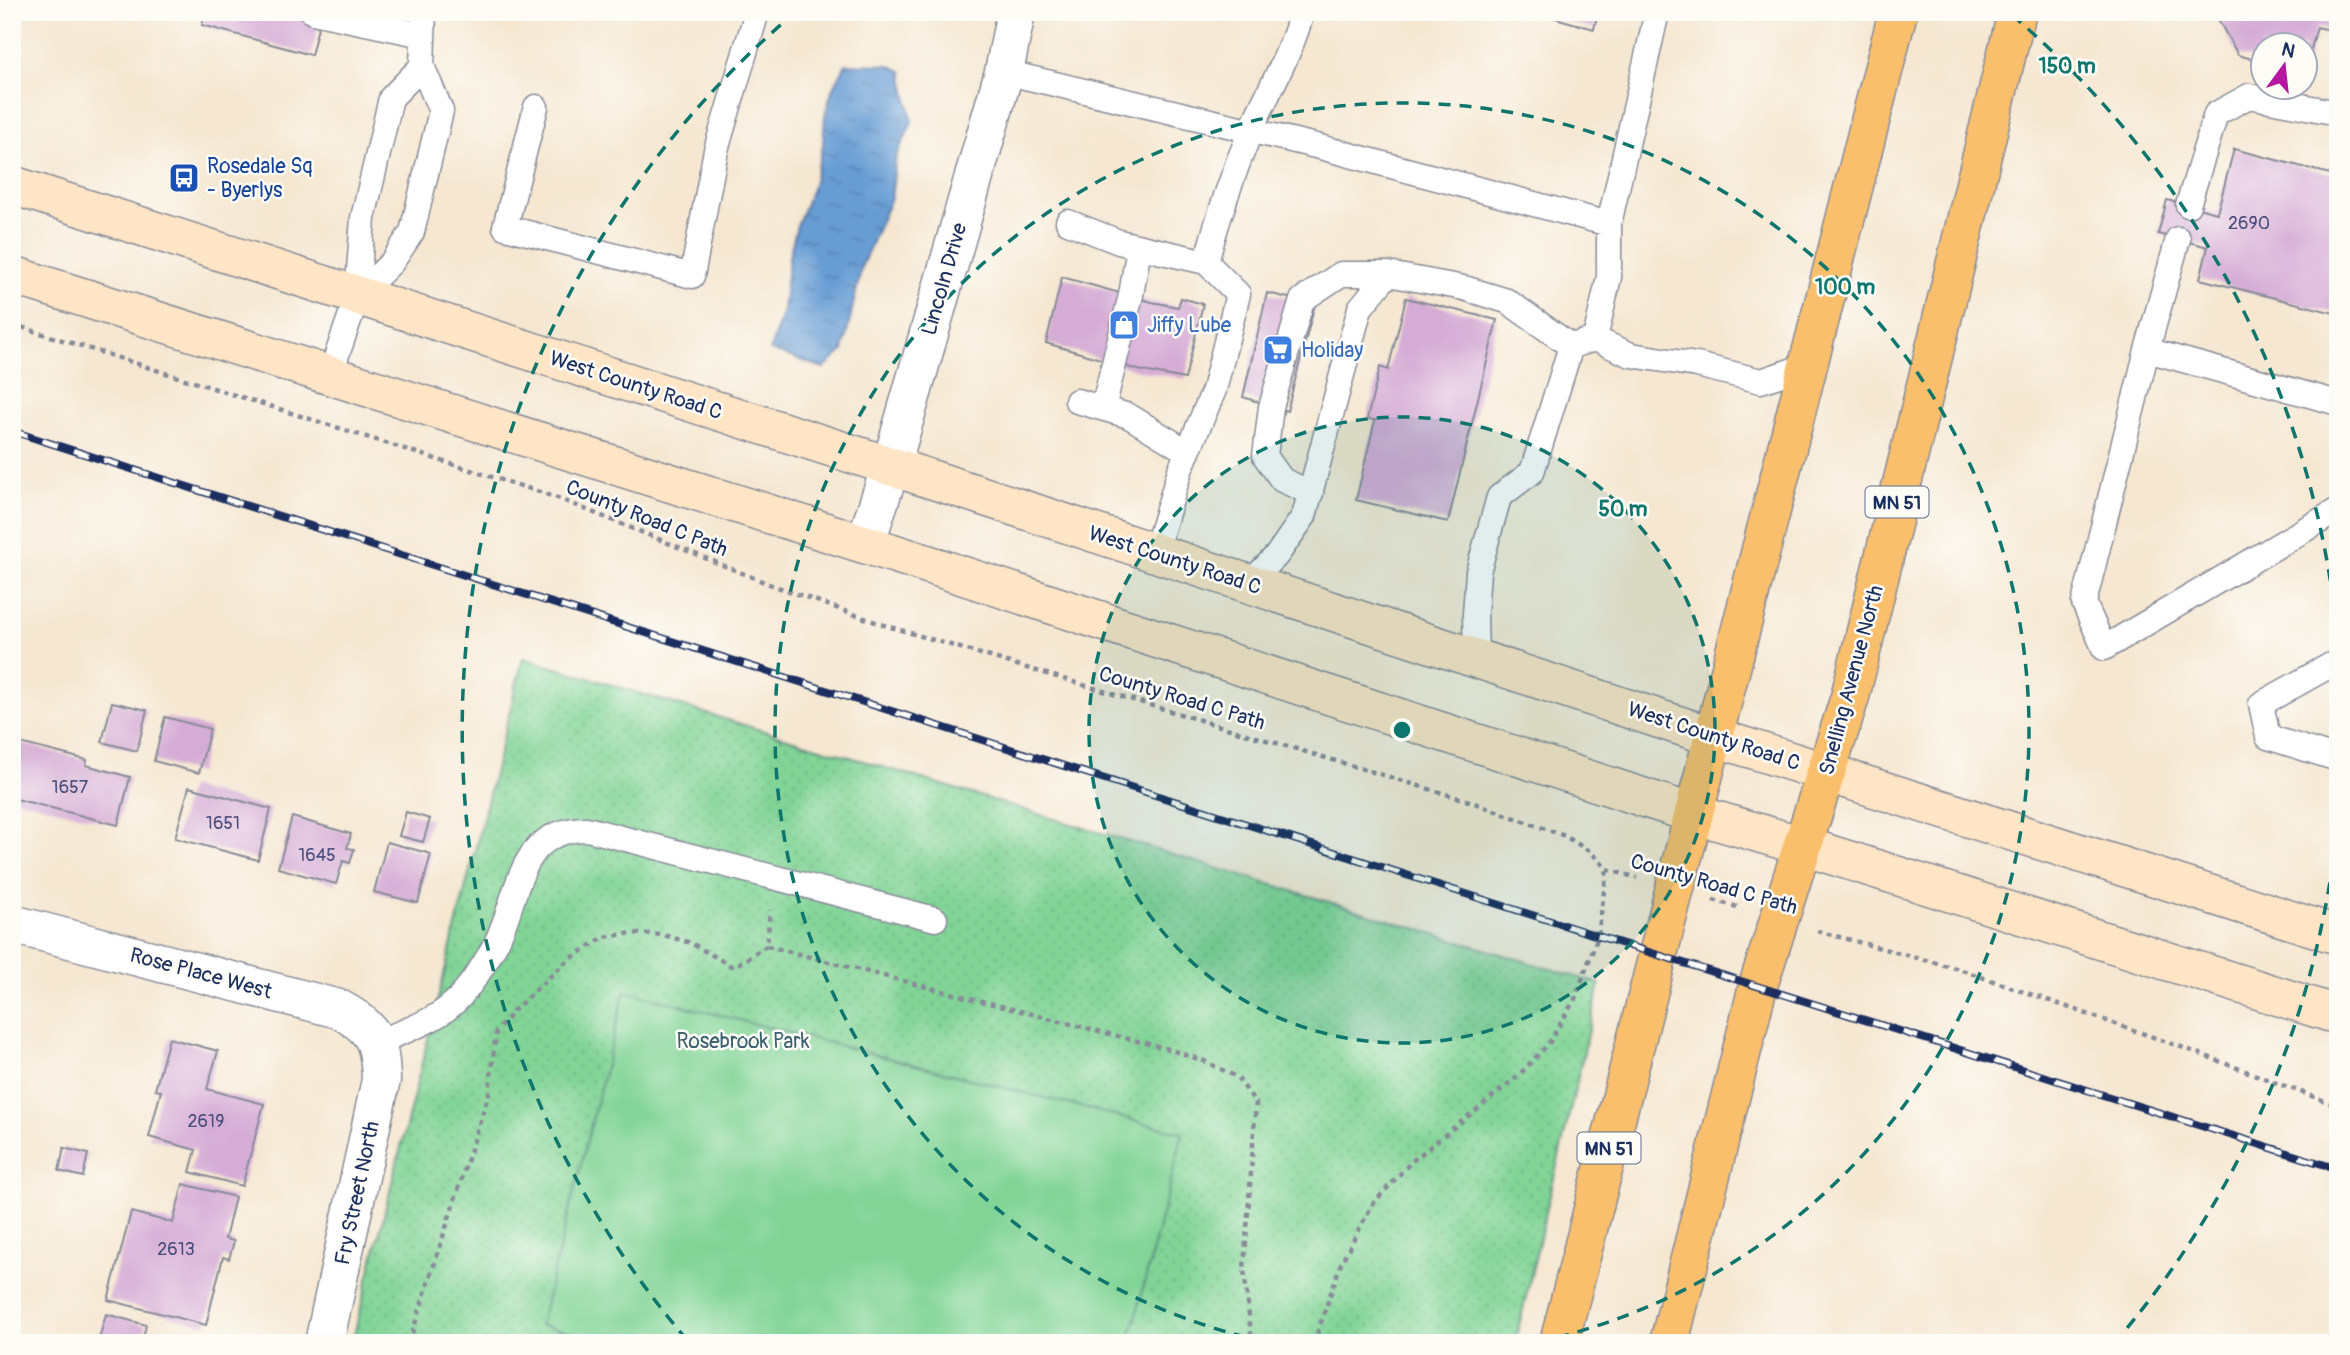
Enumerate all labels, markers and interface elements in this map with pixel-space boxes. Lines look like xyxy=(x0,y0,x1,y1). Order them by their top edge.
north arrow xyxy=(2248,32,2318,102)
text: N xyxy=(2279,37,2298,64)
text: 150 m xyxy=(2038,53,2096,80)
place label: Rosedale Sq - Byerlys xyxy=(207,153,312,204)
bus stop icon: Rosedale Sq - Byerlys xyxy=(167,161,201,195)
house number: 2690 xyxy=(2228,212,2270,235)
street label: Lincoln Drive xyxy=(916,219,974,338)
text: 100 m xyxy=(1815,274,1875,301)
shop icon: Jiffy Lube xyxy=(1107,308,1141,342)
place label: Jiffy Lube xyxy=(1147,312,1232,339)
supermarket icon: Holiday xyxy=(1261,333,1295,367)
place label: Holiday xyxy=(1301,337,1363,364)
street label: West County Road C xyxy=(546,345,726,426)
street label: County Road C Path xyxy=(562,474,732,563)
road number: MN 51 xyxy=(1866,486,1928,517)
text: 50 m xyxy=(1599,496,1648,523)
street label: West County Road C xyxy=(1085,520,1265,601)
street label: Snelling Avenue North xyxy=(1813,582,1890,778)
street label: County Road C Path xyxy=(1096,660,1268,737)
street label: West County Road C xyxy=(1624,696,1804,777)
centre of rings xyxy=(1390,718,1414,742)
house number: 1657 xyxy=(52,776,89,799)
house number: 1651 xyxy=(206,812,240,835)
house number: 1645 xyxy=(298,844,336,867)
street label: County Road C Path xyxy=(1627,848,1800,921)
street label: Rose Place West xyxy=(127,942,275,1006)
park label: Rosebrook Park xyxy=(676,1028,810,1055)
house number: 2619 xyxy=(188,1110,224,1133)
street label: Fry Street North xyxy=(329,1119,386,1268)
road number: MN 51 xyxy=(1578,1132,1640,1164)
house number: 2613 xyxy=(157,1238,195,1261)

